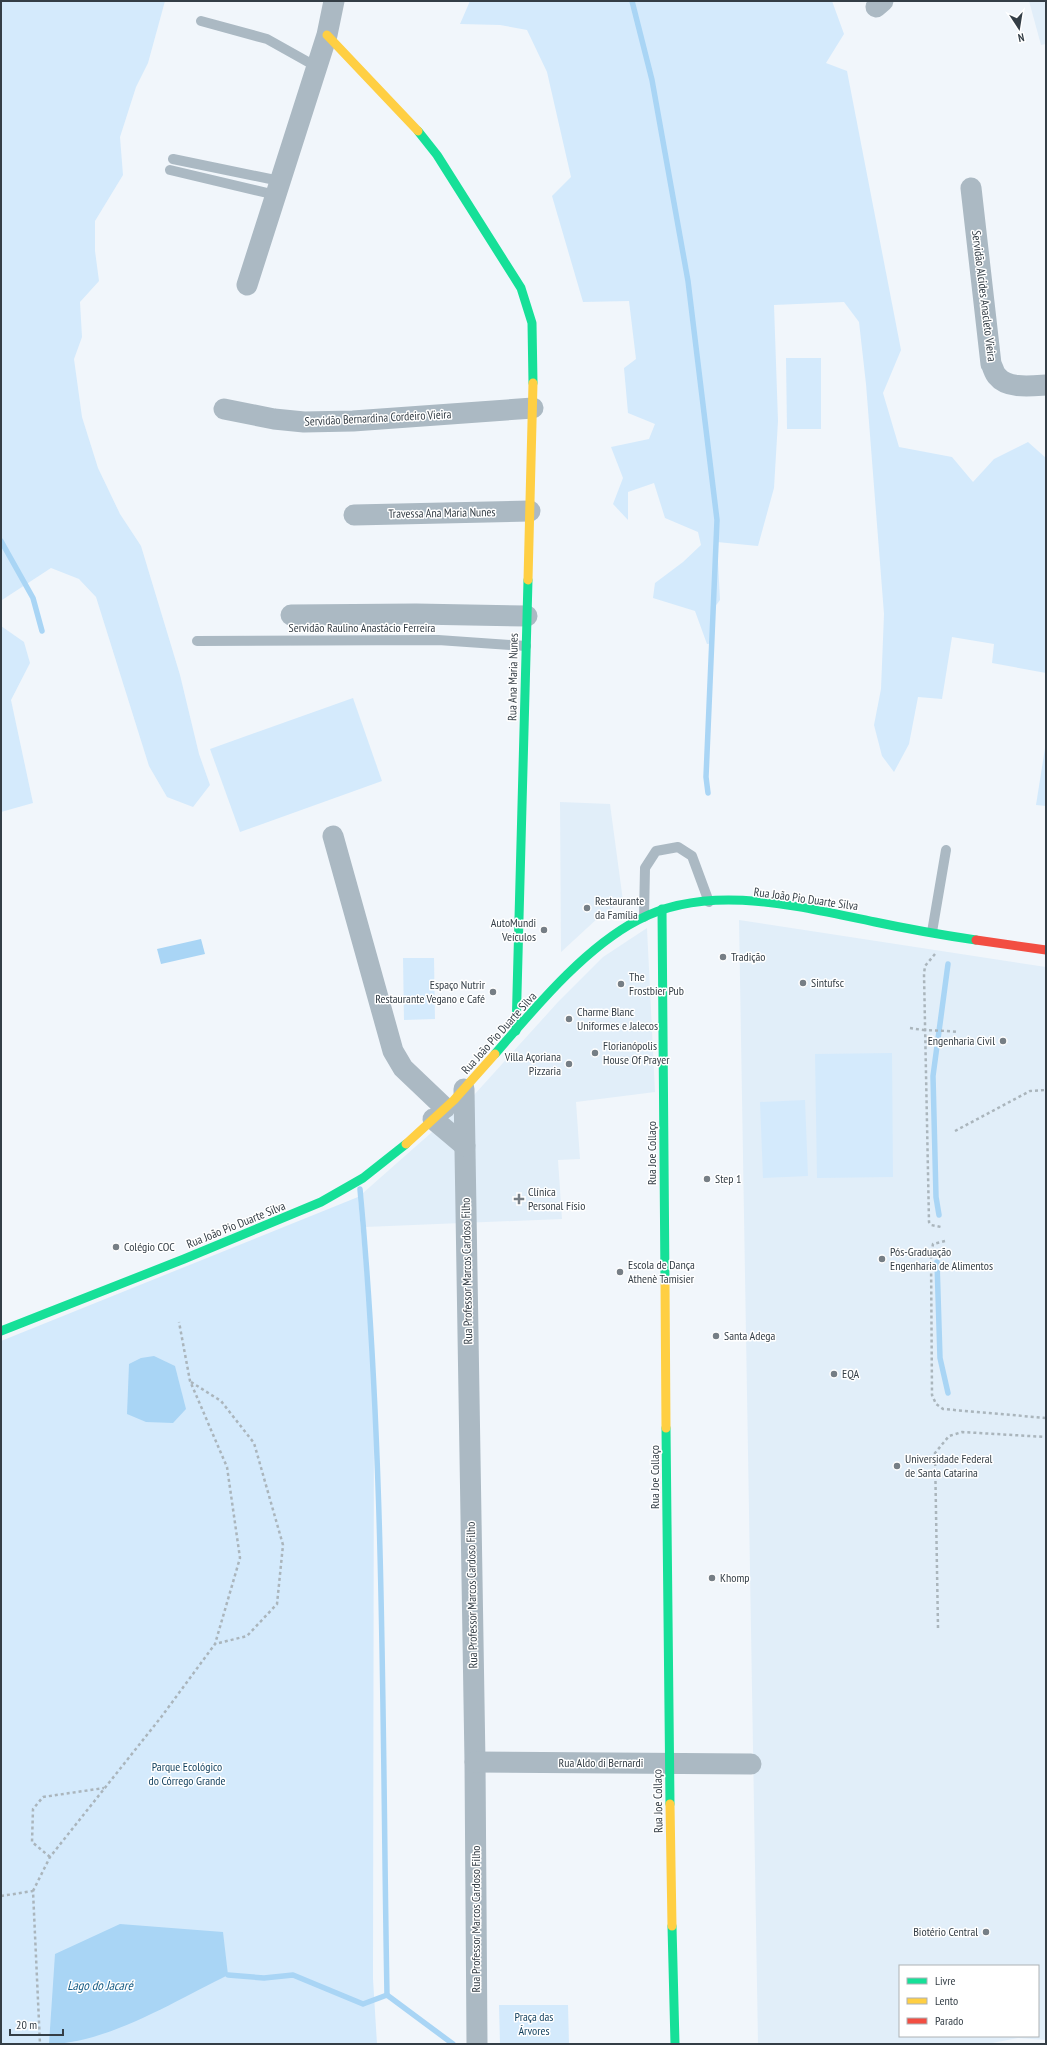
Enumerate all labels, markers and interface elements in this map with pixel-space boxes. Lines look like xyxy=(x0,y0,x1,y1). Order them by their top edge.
north arrow xyxy=(999,8,1039,48)
text: N xyxy=(1017,30,1025,45)
street label: Servidão Alcides Anacleto Vieira xyxy=(969,229,1000,363)
street label: Servidão Bernardina Cordeiro Vieira xyxy=(304,406,452,429)
street label: Travessa Ana Maria Nunes xyxy=(388,504,496,521)
street label: Servidão Raulino Anastácio Ferreira xyxy=(289,620,436,635)
street label: Rua Ana Maria Nunes xyxy=(504,633,521,721)
street label: Rua João Pio Duarte Silva xyxy=(753,884,859,913)
place label: Restaurante da Família xyxy=(595,893,644,922)
marker: Restaurante da Família xyxy=(582,903,592,913)
place label: AutoMundi Veículos xyxy=(491,915,536,944)
marker: AutoMundi Veículos xyxy=(539,925,549,935)
place label: Tradição xyxy=(731,949,766,964)
marker: Tradição xyxy=(718,952,728,962)
place label: The Frostbier Pub xyxy=(629,969,684,998)
place label: Sintufsc xyxy=(811,975,845,990)
place label: Espaço Nutrir Restaurante Vegano e Café xyxy=(375,977,486,1006)
marker: Sintufsc xyxy=(798,978,808,988)
marker: The Frostbier Pub xyxy=(616,979,626,989)
marker: Espaço Nutrir Restaurante Vegano e Café xyxy=(488,987,498,997)
street label: Rua João Pio Duarte Silva xyxy=(458,988,540,1077)
place label: Charme Blanc Uniformes e Jalecos xyxy=(577,1004,658,1033)
marker: Charme Blanc Uniformes e Jalecos xyxy=(564,1014,574,1024)
place label: Engenharia Civil xyxy=(928,1033,995,1048)
marker: Engenharia Civil xyxy=(998,1036,1008,1046)
place label: Florianópolis House Of Prayer xyxy=(603,1038,670,1067)
marker: Florianópolis House Of Prayer xyxy=(590,1048,600,1058)
place label: Villa Açoriana Pizzaria xyxy=(504,1049,561,1078)
marker: Villa Açoriana Pizzaria xyxy=(564,1059,574,1069)
street label: Rua Joe Collaço xyxy=(644,1121,659,1185)
place label: Step 1 xyxy=(715,1171,741,1186)
marker: Step 1 xyxy=(702,1174,712,1184)
place label: Clínica Personal Físio xyxy=(528,1184,585,1213)
marker: Clínica Personal Físio xyxy=(513,1193,525,1205)
street label: Rua Professor Marcos Cardoso Filho xyxy=(458,1197,475,1345)
street label: Rua João Pio Duarte Silva xyxy=(184,1198,288,1251)
place label: Colégio COC xyxy=(124,1239,175,1254)
marker: Colégio COC xyxy=(111,1242,121,1252)
place label: Pós-Graduação Engenharia de Alimentos xyxy=(890,1244,993,1273)
marker: Pós-Graduação Engenharia de Alimentos xyxy=(877,1254,887,1264)
place label: Escola de Dança Athenè Tamisier xyxy=(628,1257,695,1286)
marker: Escola de Dança Athenè Tamisier xyxy=(615,1267,625,1277)
place label: Santa Adega xyxy=(724,1328,775,1343)
marker: Santa Adega xyxy=(711,1331,721,1341)
place label: EQA xyxy=(842,1366,859,1381)
marker: EQA xyxy=(829,1369,839,1379)
street label: Rua Joe Collaço xyxy=(647,1445,662,1509)
place label: Universidade Federal de Santa Catarina xyxy=(905,1451,993,1480)
marker: Universidade Federal de Santa Catarina xyxy=(892,1461,902,1471)
street label: Rua Professor Marcos Cardoso Filho xyxy=(463,1521,480,1669)
place label: Khomp xyxy=(720,1570,749,1585)
marker: Khomp xyxy=(707,1573,717,1583)
street label: Rua Aldo di Bernardi xyxy=(559,1755,643,1770)
park label: Parque Ecológico do Córrego Grande xyxy=(148,1759,226,1788)
street label: Rua Joe Collaço xyxy=(649,1769,666,1833)
street label: Rua Professor Marcos Cardoso Filho xyxy=(468,1846,483,1992)
place label: Biotério Central xyxy=(913,1924,978,1939)
marker: Biotério Central xyxy=(981,1927,991,1937)
legend xyxy=(899,1965,1039,2037)
text: Livre xyxy=(935,1973,956,1988)
water label: Lago do Jacaré xyxy=(67,1977,134,1994)
text: Lento xyxy=(935,1993,958,2008)
park label: Praça das Árvores xyxy=(515,2009,553,2038)
scale bar xyxy=(10,2011,63,2037)
text: Parado xyxy=(935,2013,963,2028)
text: 20 m xyxy=(16,2017,37,2032)

